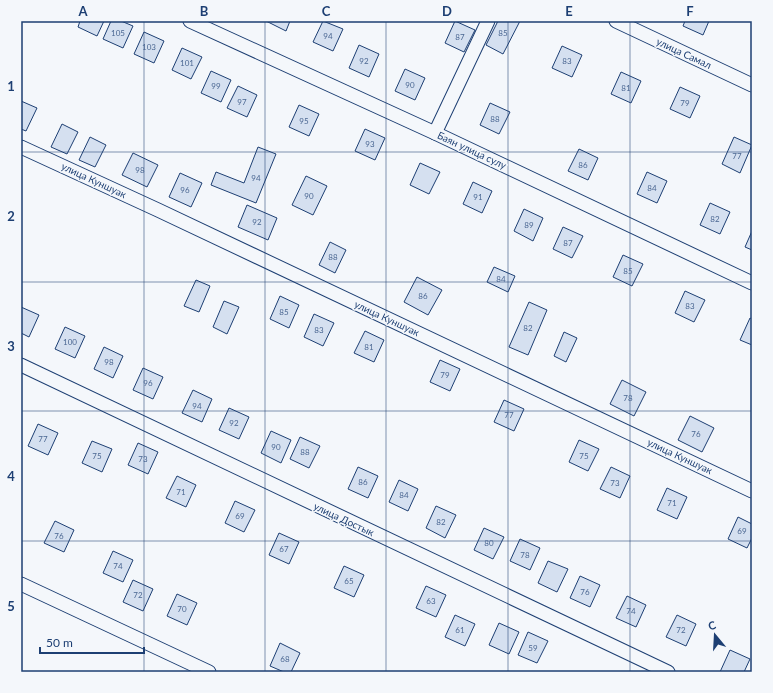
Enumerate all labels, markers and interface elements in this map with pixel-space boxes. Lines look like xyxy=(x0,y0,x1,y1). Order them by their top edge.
text: A xyxy=(77,3,88,19)
text: B xyxy=(200,3,209,19)
text: C xyxy=(322,3,331,19)
text: D xyxy=(442,3,452,19)
text: E xyxy=(565,3,573,19)
text: F xyxy=(686,3,694,19)
house number: 105 xyxy=(111,28,125,38)
house number: 85 xyxy=(498,28,508,38)
house number: 94 xyxy=(323,31,333,41)
house number: 87 xyxy=(455,32,465,42)
street label: улица Самал xyxy=(655,35,714,71)
house number: 103 xyxy=(142,42,156,52)
house number: 92 xyxy=(359,56,369,66)
house number: 83 xyxy=(562,56,572,66)
house number: 101 xyxy=(180,58,194,68)
text: 1 xyxy=(7,78,15,94)
house number: 90 xyxy=(405,80,415,90)
house number: 99 xyxy=(211,81,221,91)
house number: 81 xyxy=(621,83,631,93)
house number: 97 xyxy=(237,97,247,107)
house number: 79 xyxy=(680,98,690,108)
house number: 88 xyxy=(490,114,500,124)
house number: 95 xyxy=(299,116,309,126)
street label: Баян улица сулу xyxy=(436,129,509,172)
house number: 93 xyxy=(365,139,375,149)
house number: 77 xyxy=(732,151,742,161)
street label: улица Куншуак xyxy=(60,160,129,201)
house number: 86 xyxy=(578,160,588,170)
house number: 98 xyxy=(135,165,145,175)
house number: 94 xyxy=(251,173,261,183)
house number: 84 xyxy=(647,183,657,193)
house number: 96 xyxy=(180,185,190,195)
house number: 90 xyxy=(304,191,314,201)
house number: 91 xyxy=(473,192,483,202)
text: 2 xyxy=(7,208,15,224)
house number: 82 xyxy=(710,214,720,224)
house number: 92 xyxy=(252,217,262,227)
house number: 89 xyxy=(524,220,534,230)
house number: 87 xyxy=(563,238,573,248)
house number: 88 xyxy=(328,252,338,262)
house number: 85 xyxy=(623,266,633,276)
house number: 84 xyxy=(496,274,506,284)
house number: 86 xyxy=(418,291,428,301)
street label: улица Куншуак xyxy=(353,298,422,339)
house number: 83 xyxy=(685,301,695,311)
house number: 85 xyxy=(279,307,289,317)
house number: 82 xyxy=(523,323,533,333)
house number: 83 xyxy=(314,325,324,335)
house number: 100 xyxy=(63,337,77,347)
text: 3 xyxy=(7,338,15,354)
house number: 81 xyxy=(364,342,374,352)
house number: 98 xyxy=(104,357,114,367)
house number: 79 xyxy=(440,370,450,380)
house number: 96 xyxy=(143,378,153,388)
house number: 78 xyxy=(623,393,633,403)
house number: 94 xyxy=(192,401,202,411)
house number: 77 xyxy=(504,410,514,420)
house number: 92 xyxy=(229,418,239,428)
house number: 76 xyxy=(691,429,701,439)
house number: 77 xyxy=(38,434,48,444)
street label: улица Куншуак xyxy=(646,436,715,477)
house number: 90 xyxy=(271,442,281,452)
house number: 88 xyxy=(300,447,310,457)
house number: 75 xyxy=(92,451,102,461)
house number: 75 xyxy=(579,451,589,461)
house number: 73 xyxy=(138,454,148,464)
text: 4 xyxy=(7,468,15,484)
house number: 86 xyxy=(358,477,368,487)
house number: 73 xyxy=(610,478,620,488)
house number: 71 xyxy=(176,487,186,497)
house number: 84 xyxy=(399,490,409,500)
house number: 71 xyxy=(667,498,677,508)
street label: улица Достык xyxy=(312,500,377,539)
house number: 69 xyxy=(235,511,245,521)
house number: 82 xyxy=(436,517,446,527)
house number: 69 xyxy=(737,526,747,536)
house number: 76 xyxy=(54,531,64,541)
house number: 80 xyxy=(484,538,494,548)
house number: 67 xyxy=(279,544,289,554)
house number: 78 xyxy=(520,550,530,560)
house number: 74 xyxy=(113,561,123,571)
house number: 65 xyxy=(344,576,354,586)
house number: 76 xyxy=(580,587,590,597)
house number: 72 xyxy=(133,590,143,600)
house number: 63 xyxy=(426,596,436,606)
text: 5 xyxy=(7,598,15,614)
house number: 70 xyxy=(177,604,187,614)
house number: 74 xyxy=(626,606,636,616)
north arrow xyxy=(695,615,735,655)
text: С xyxy=(706,617,718,632)
house number: 61 xyxy=(455,625,465,635)
house number: 72 xyxy=(676,625,686,635)
scale bar xyxy=(40,629,144,655)
text: 50 m xyxy=(46,635,73,650)
house number: 59 xyxy=(528,643,538,653)
house number: 68 xyxy=(280,654,290,664)

